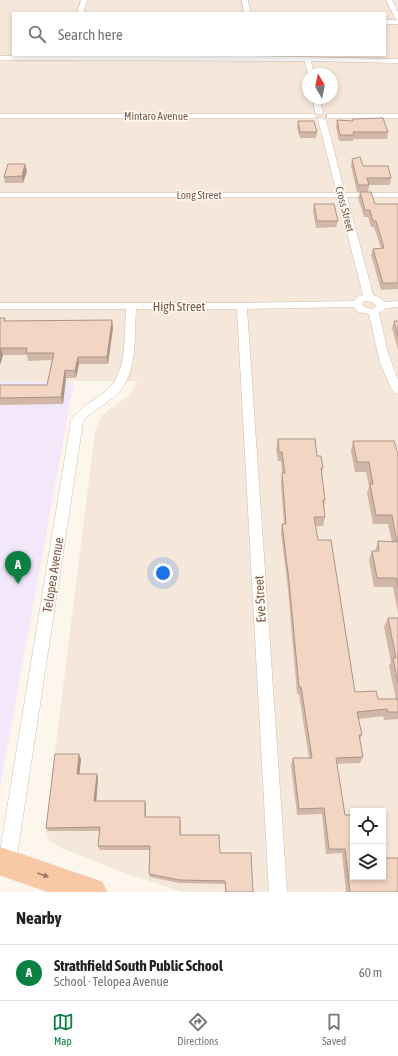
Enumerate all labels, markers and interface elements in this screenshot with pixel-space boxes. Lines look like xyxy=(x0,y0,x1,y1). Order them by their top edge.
search box xyxy=(12,12,386,56)
icon: search xyxy=(26,23,48,45)
text: Search here xyxy=(58,26,123,43)
north arrow xyxy=(302,68,338,104)
street label: Mintaro Avenue xyxy=(124,110,188,122)
street label: Cross Street xyxy=(333,185,357,233)
street label: Long Street xyxy=(176,189,222,201)
street label: High Street xyxy=(153,299,206,314)
street label: Telopea Avenue xyxy=(40,536,66,614)
pin: A xyxy=(5,551,31,584)
your location xyxy=(153,563,173,583)
street label: Eve Street xyxy=(251,575,269,623)
map controls xyxy=(350,808,386,880)
button: locate xyxy=(350,808,386,844)
button: layers xyxy=(350,844,386,880)
one-way arrow xyxy=(38,872,50,878)
text: Nearby xyxy=(16,908,62,928)
text: Strathfield South Public School xyxy=(54,957,223,974)
text: A xyxy=(26,965,32,980)
text: 60 m xyxy=(359,965,382,980)
text: School · Telopea Avenue xyxy=(54,974,169,989)
tab: Map xyxy=(52,1011,74,1047)
tab: Directions xyxy=(177,1011,218,1047)
tab: Saved xyxy=(322,1011,346,1047)

